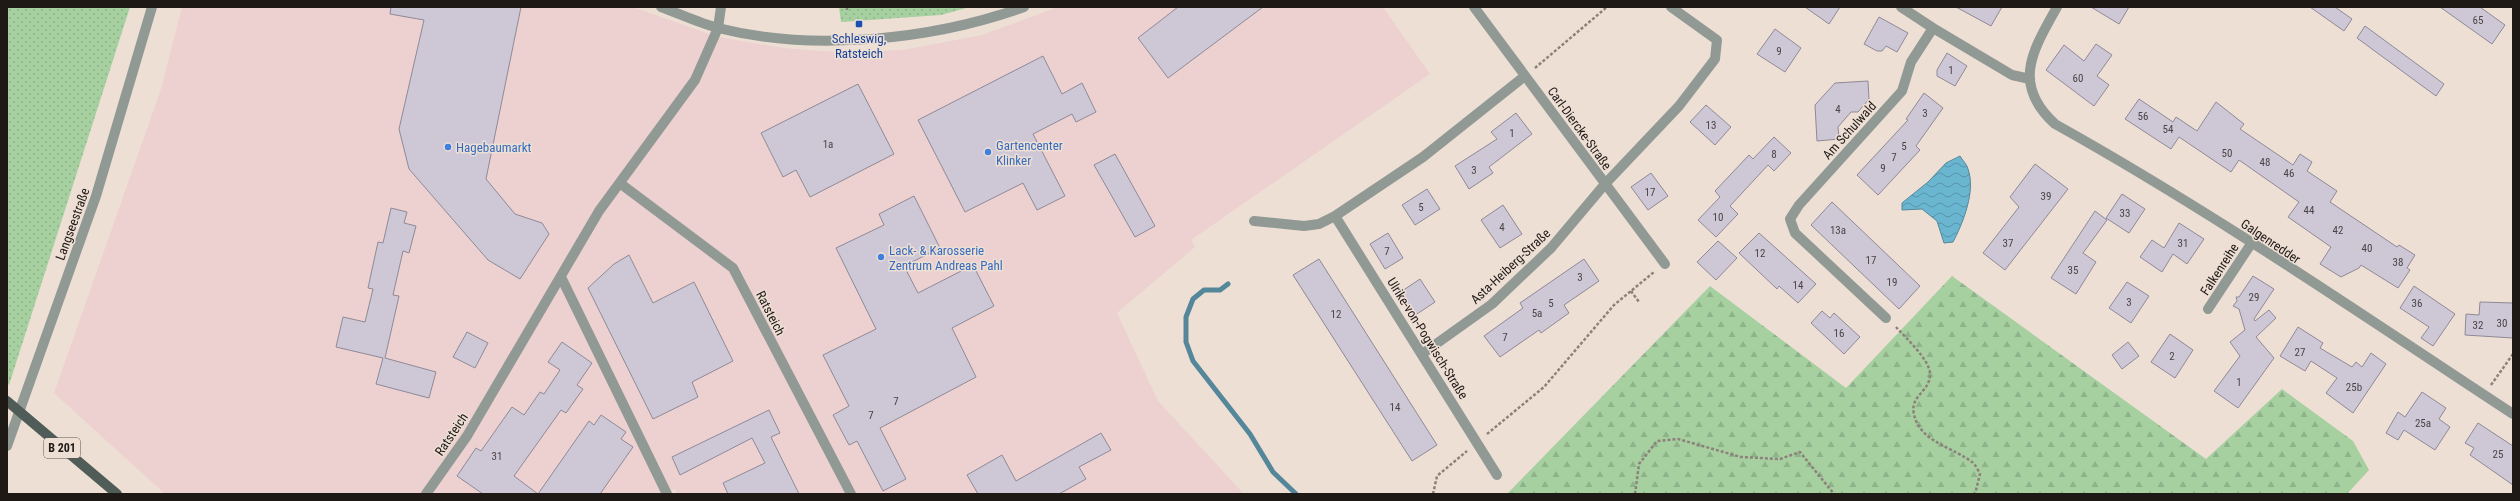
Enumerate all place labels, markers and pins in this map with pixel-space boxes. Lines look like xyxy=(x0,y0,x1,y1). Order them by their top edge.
marker: Schleswig, Ratsteich xyxy=(854,19,864,29)
place label: Schleswig, Ratsteich xyxy=(832,31,886,61)
place label: Gartencenter Klinker xyxy=(996,138,1063,168)
place label: Hagebaumarkt xyxy=(456,140,532,155)
marker: Hagebaumarkt xyxy=(443,142,453,152)
marker: Gartencenter Klinker xyxy=(983,147,993,157)
place label: Lack- & Karosserie Zentrum Andreas Pahl xyxy=(889,243,1003,273)
marker: Lack- & Karosserie Zentrum Andreas Pahl xyxy=(876,252,886,262)

